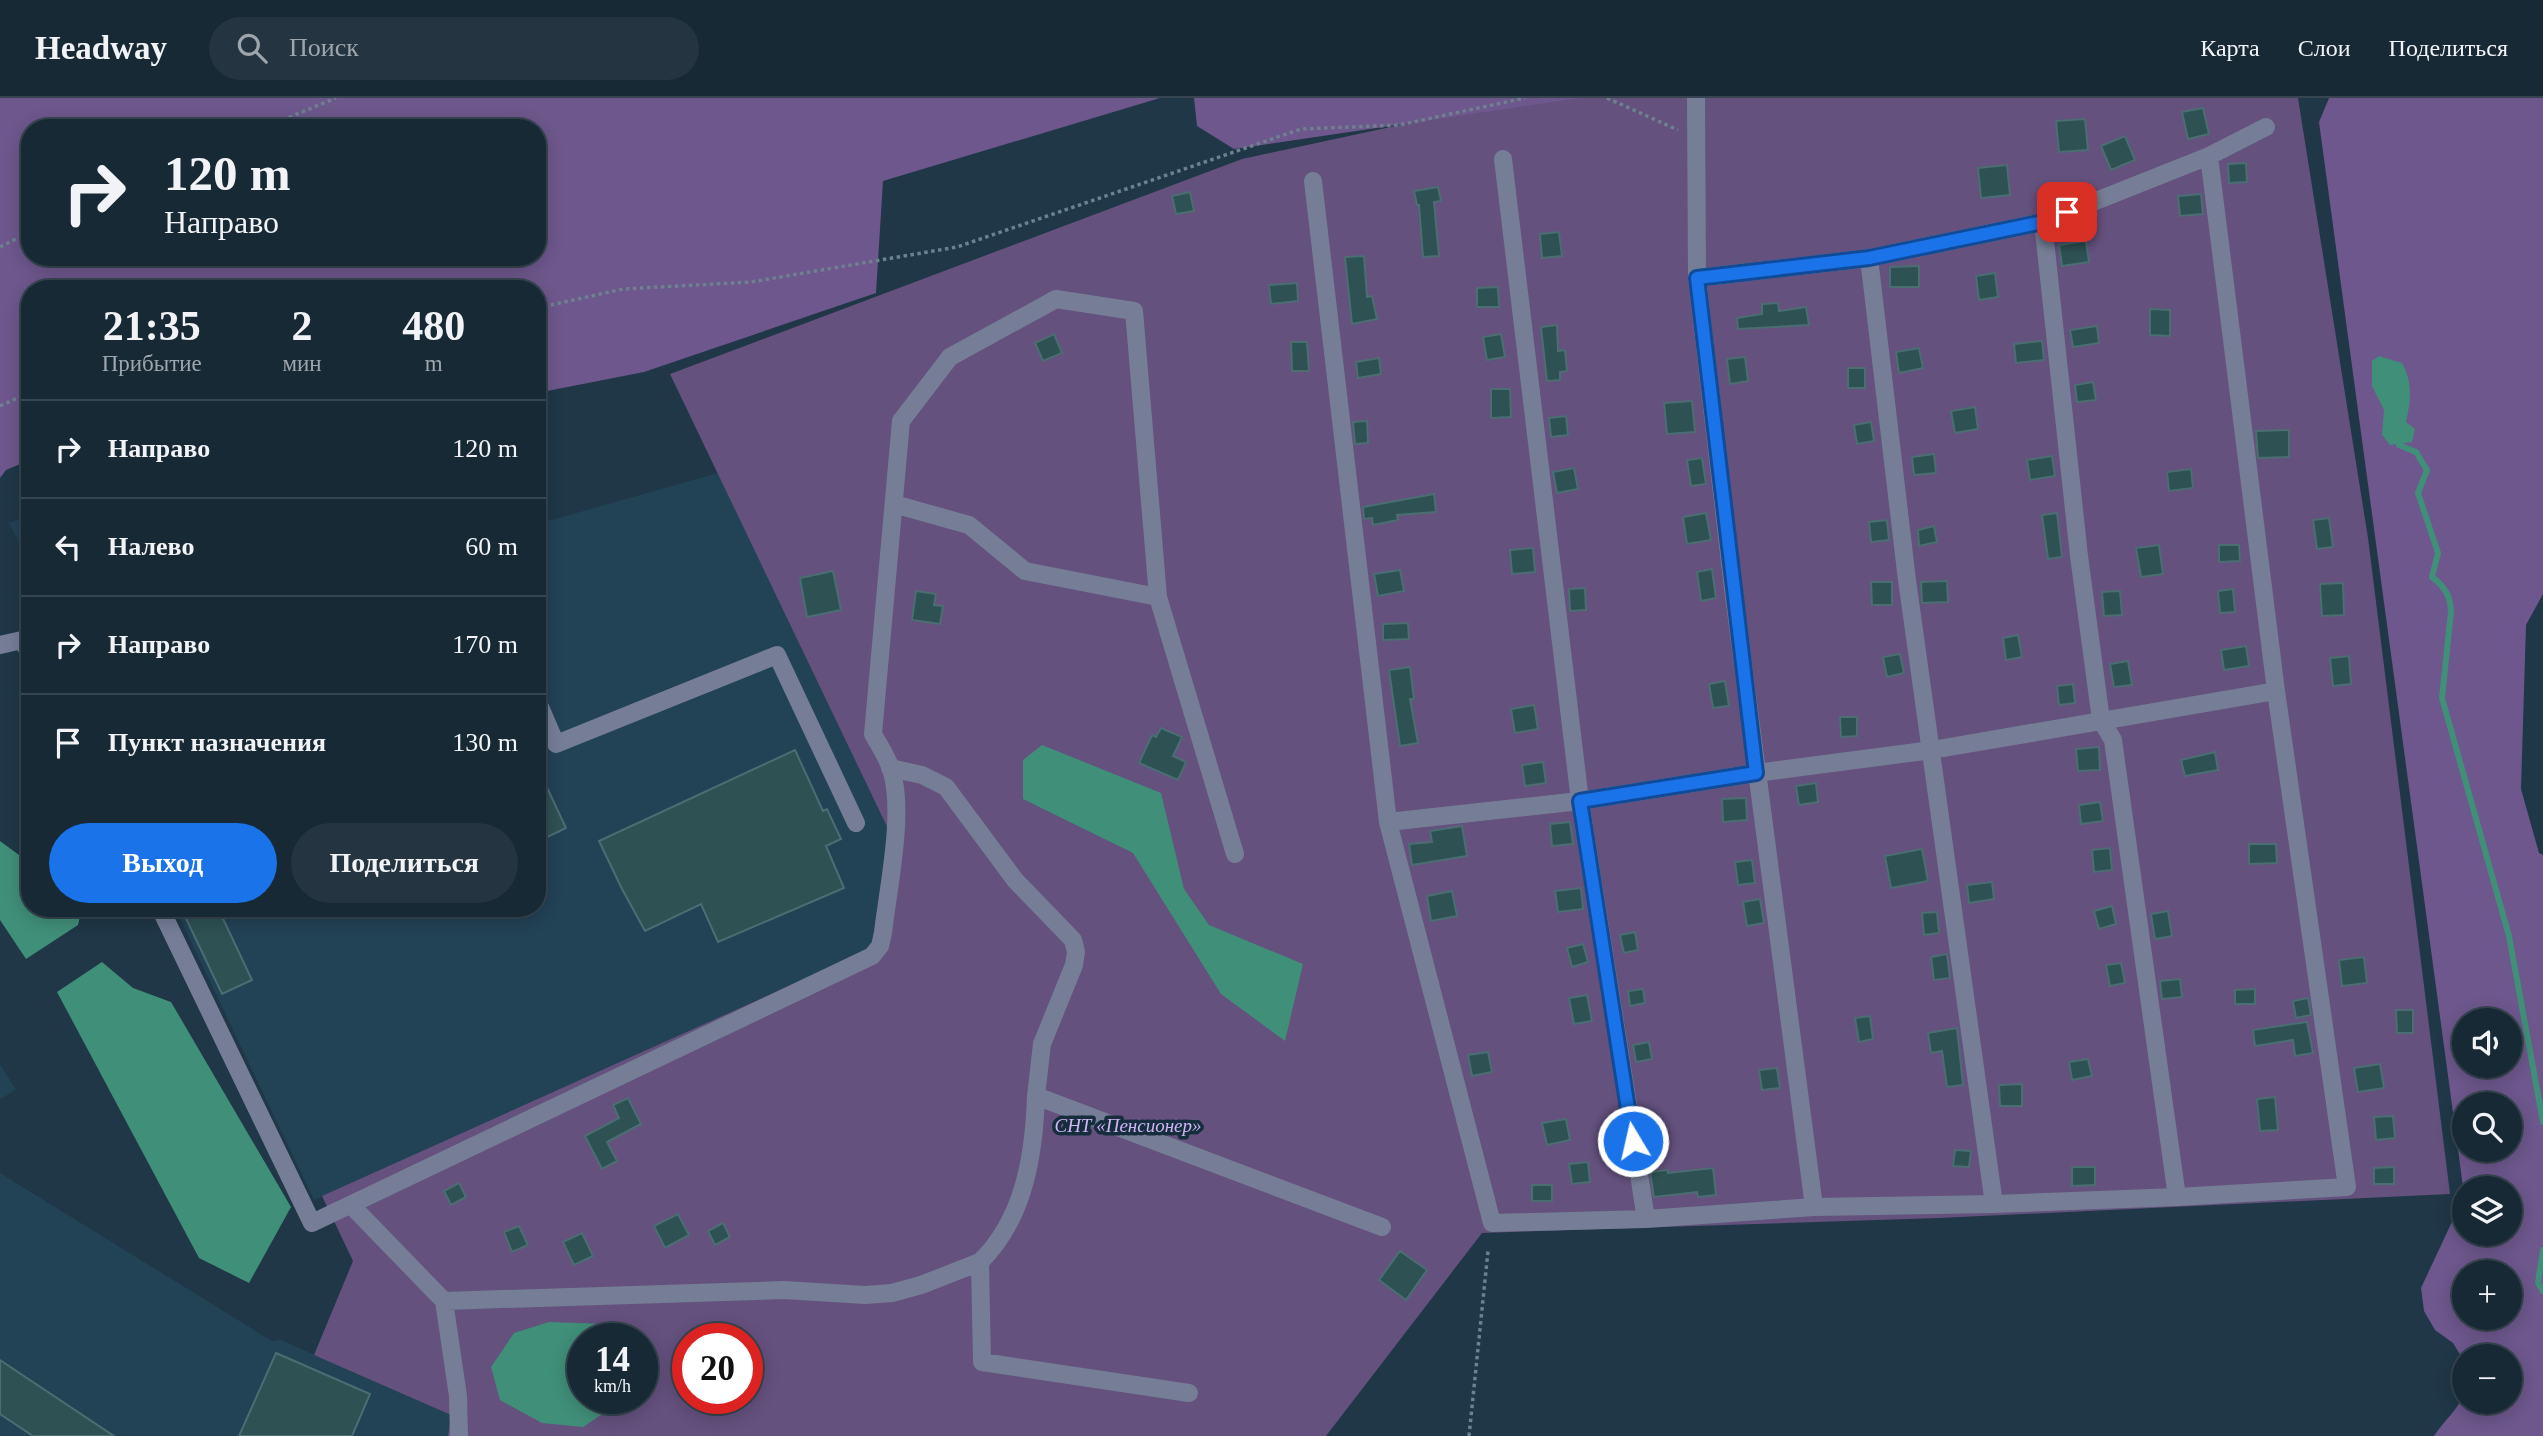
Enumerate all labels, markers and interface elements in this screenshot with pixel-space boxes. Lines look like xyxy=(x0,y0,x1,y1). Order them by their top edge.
search box xyxy=(209,17,699,80)
icon: search xyxy=(233,29,271,67)
text: Headway xyxy=(35,30,167,66)
text: Поиск xyxy=(289,33,359,62)
text: Карта xyxy=(2200,35,2260,61)
text: Слои xyxy=(2298,35,2351,61)
text: Поделиться xyxy=(2389,35,2508,61)
text: 120 m xyxy=(164,146,291,201)
icon: right xyxy=(49,147,140,238)
pin xyxy=(2037,182,2097,242)
icon: arrive xyxy=(2048,193,2086,231)
text: Направо xyxy=(164,204,279,240)
text: 21:35 xyxy=(103,303,201,349)
text: 2 xyxy=(292,303,313,349)
text: 480 xyxy=(402,303,465,349)
text: Прибытие xyxy=(102,351,202,376)
text: мин xyxy=(282,351,322,376)
text: m xyxy=(425,351,443,376)
icon: right xyxy=(49,430,87,468)
text: Направо xyxy=(108,434,210,463)
text: 120 m xyxy=(452,434,518,463)
icon: left xyxy=(49,528,87,566)
text: Налево xyxy=(108,532,194,561)
text: 60 m xyxy=(465,532,518,561)
icon: right xyxy=(49,626,87,664)
text: Направо xyxy=(108,630,210,659)
text: 170 m xyxy=(452,630,518,659)
icon: arrive xyxy=(49,724,87,762)
text: Пункт назначения xyxy=(108,728,326,757)
text: 130 m xyxy=(452,728,518,757)
button: Выход xyxy=(49,823,277,903)
button: Поделиться xyxy=(291,823,518,903)
map controls xyxy=(2452,1008,2522,1414)
button: sound xyxy=(2452,1008,2522,1078)
button: search xyxy=(2452,1092,2522,1162)
position arrow xyxy=(1596,1104,1670,1178)
park label: СНТ «Пенсионер» xyxy=(1054,1115,1202,1136)
button: layers xyxy=(2452,1176,2522,1246)
button: + xyxy=(2452,1260,2522,1330)
speed limit sign: 20 xyxy=(672,1323,763,1414)
text: 14 xyxy=(595,1340,630,1379)
button: − xyxy=(2452,1344,2522,1414)
text: km/h xyxy=(594,1376,631,1396)

